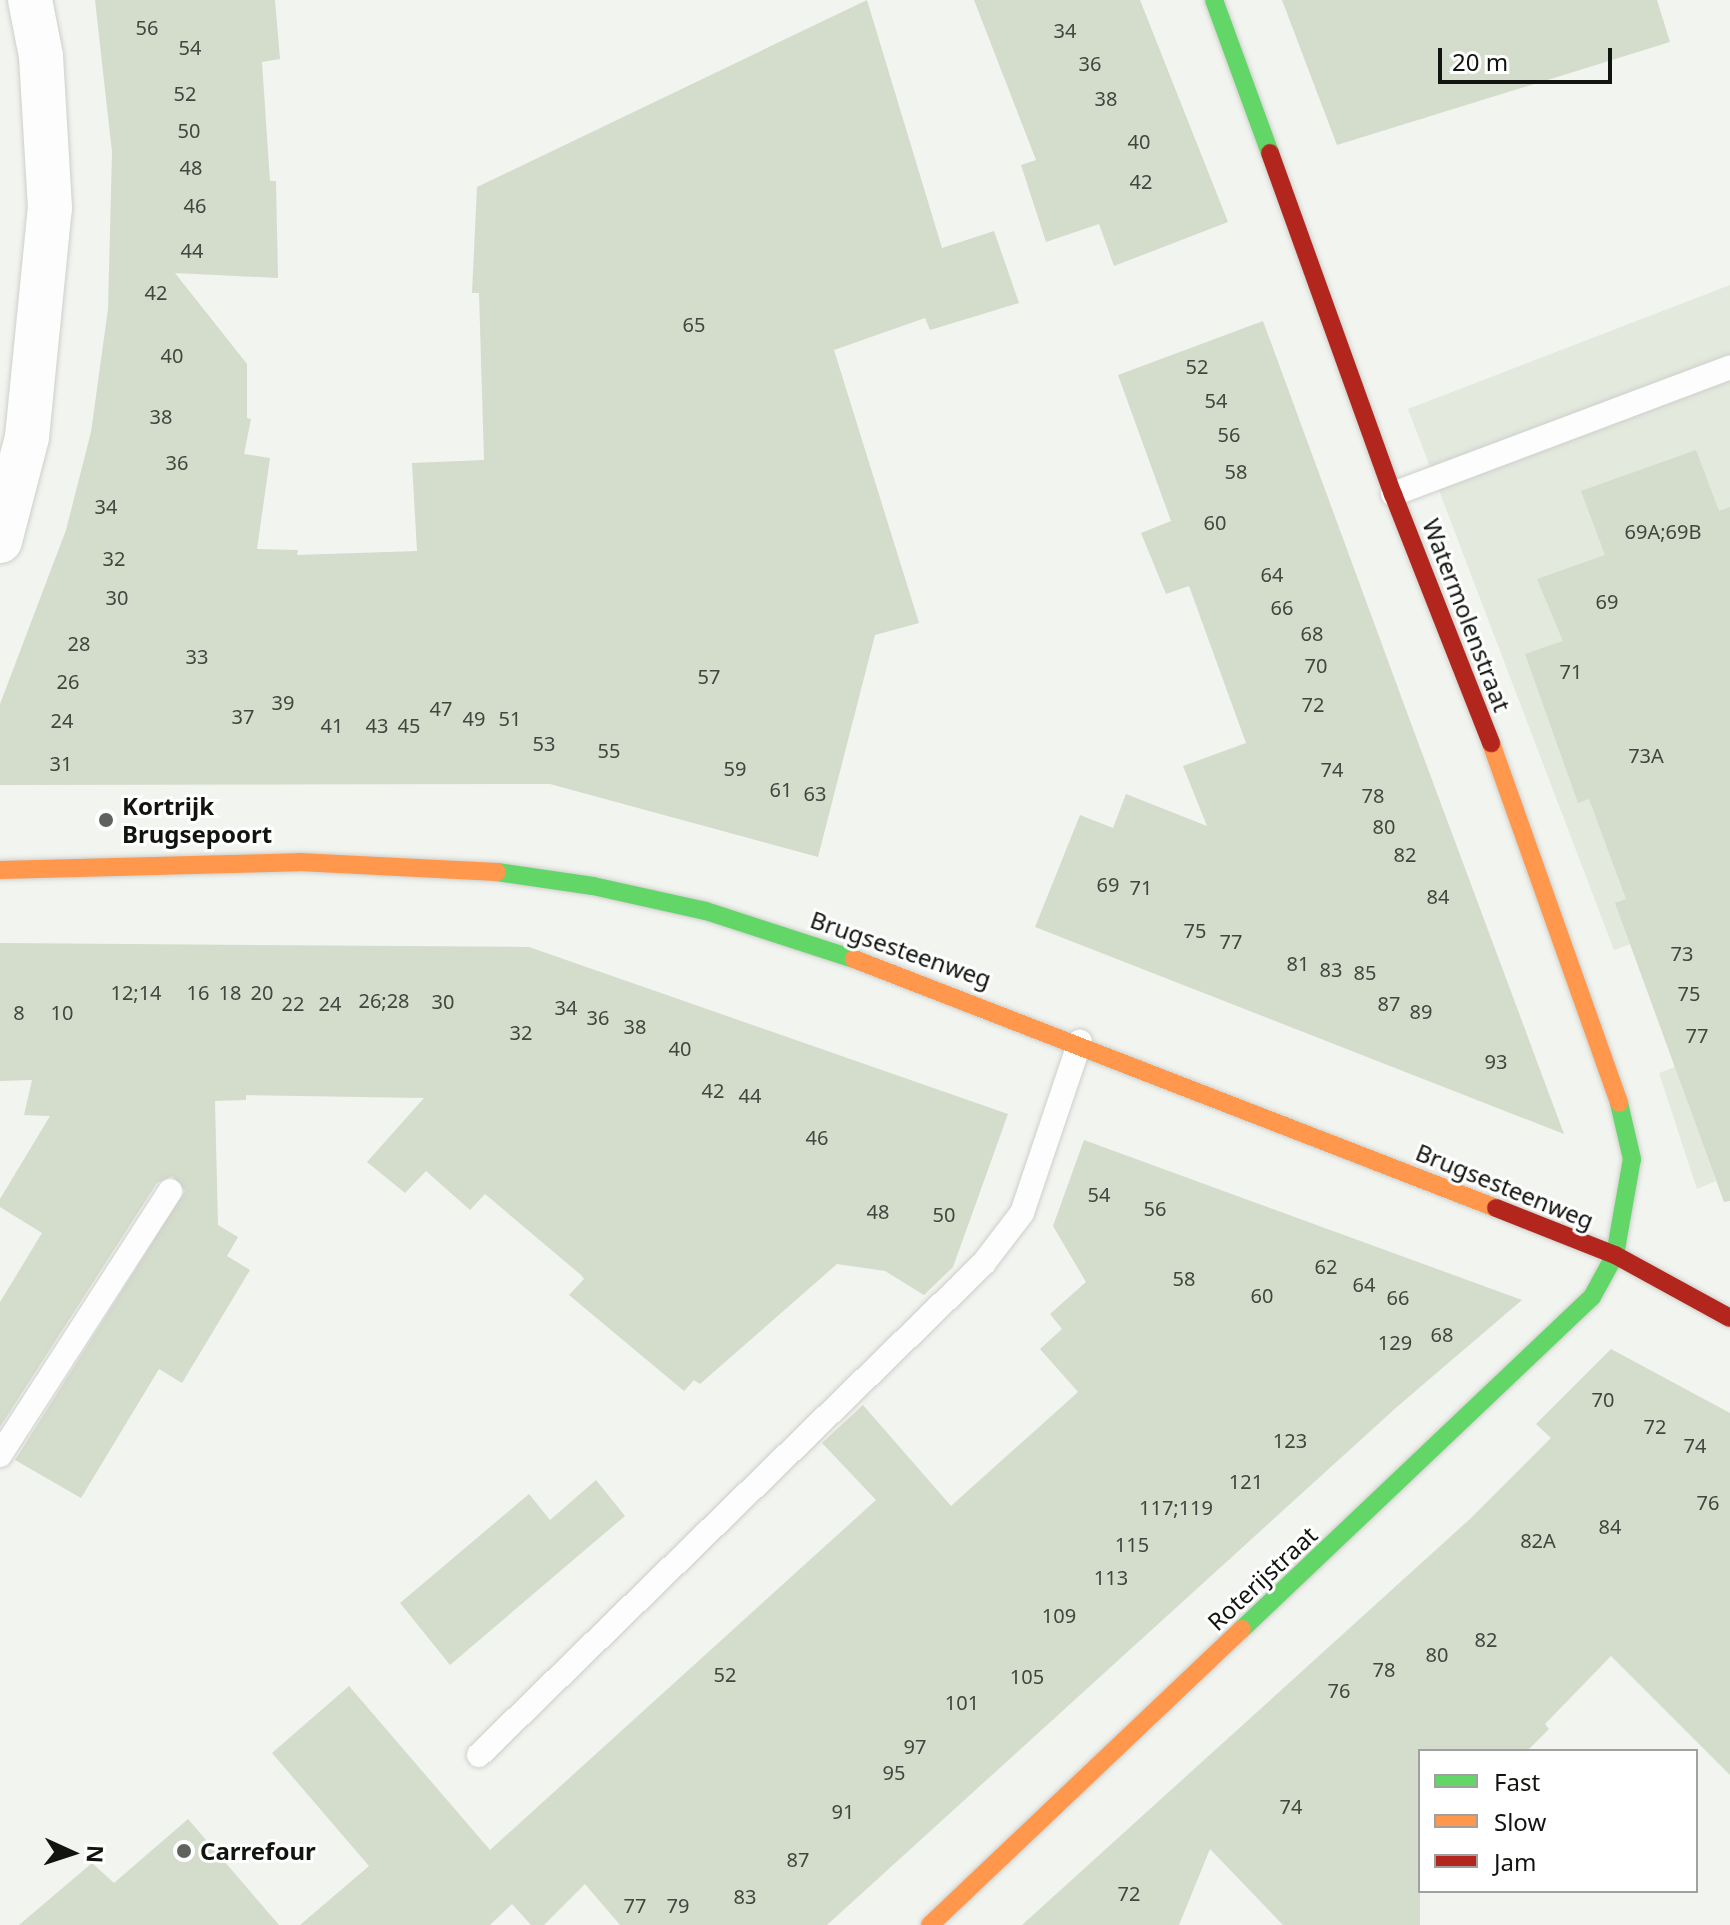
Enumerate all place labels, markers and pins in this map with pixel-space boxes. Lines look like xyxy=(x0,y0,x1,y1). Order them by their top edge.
place label: Kortrijk Brugsepoort xyxy=(122,792,272,848)
marker: Kortrijk Brugsepoort xyxy=(97,811,115,829)
place label: Carrefour xyxy=(200,1837,316,1865)
marker: Carrefour xyxy=(175,1842,193,1860)

